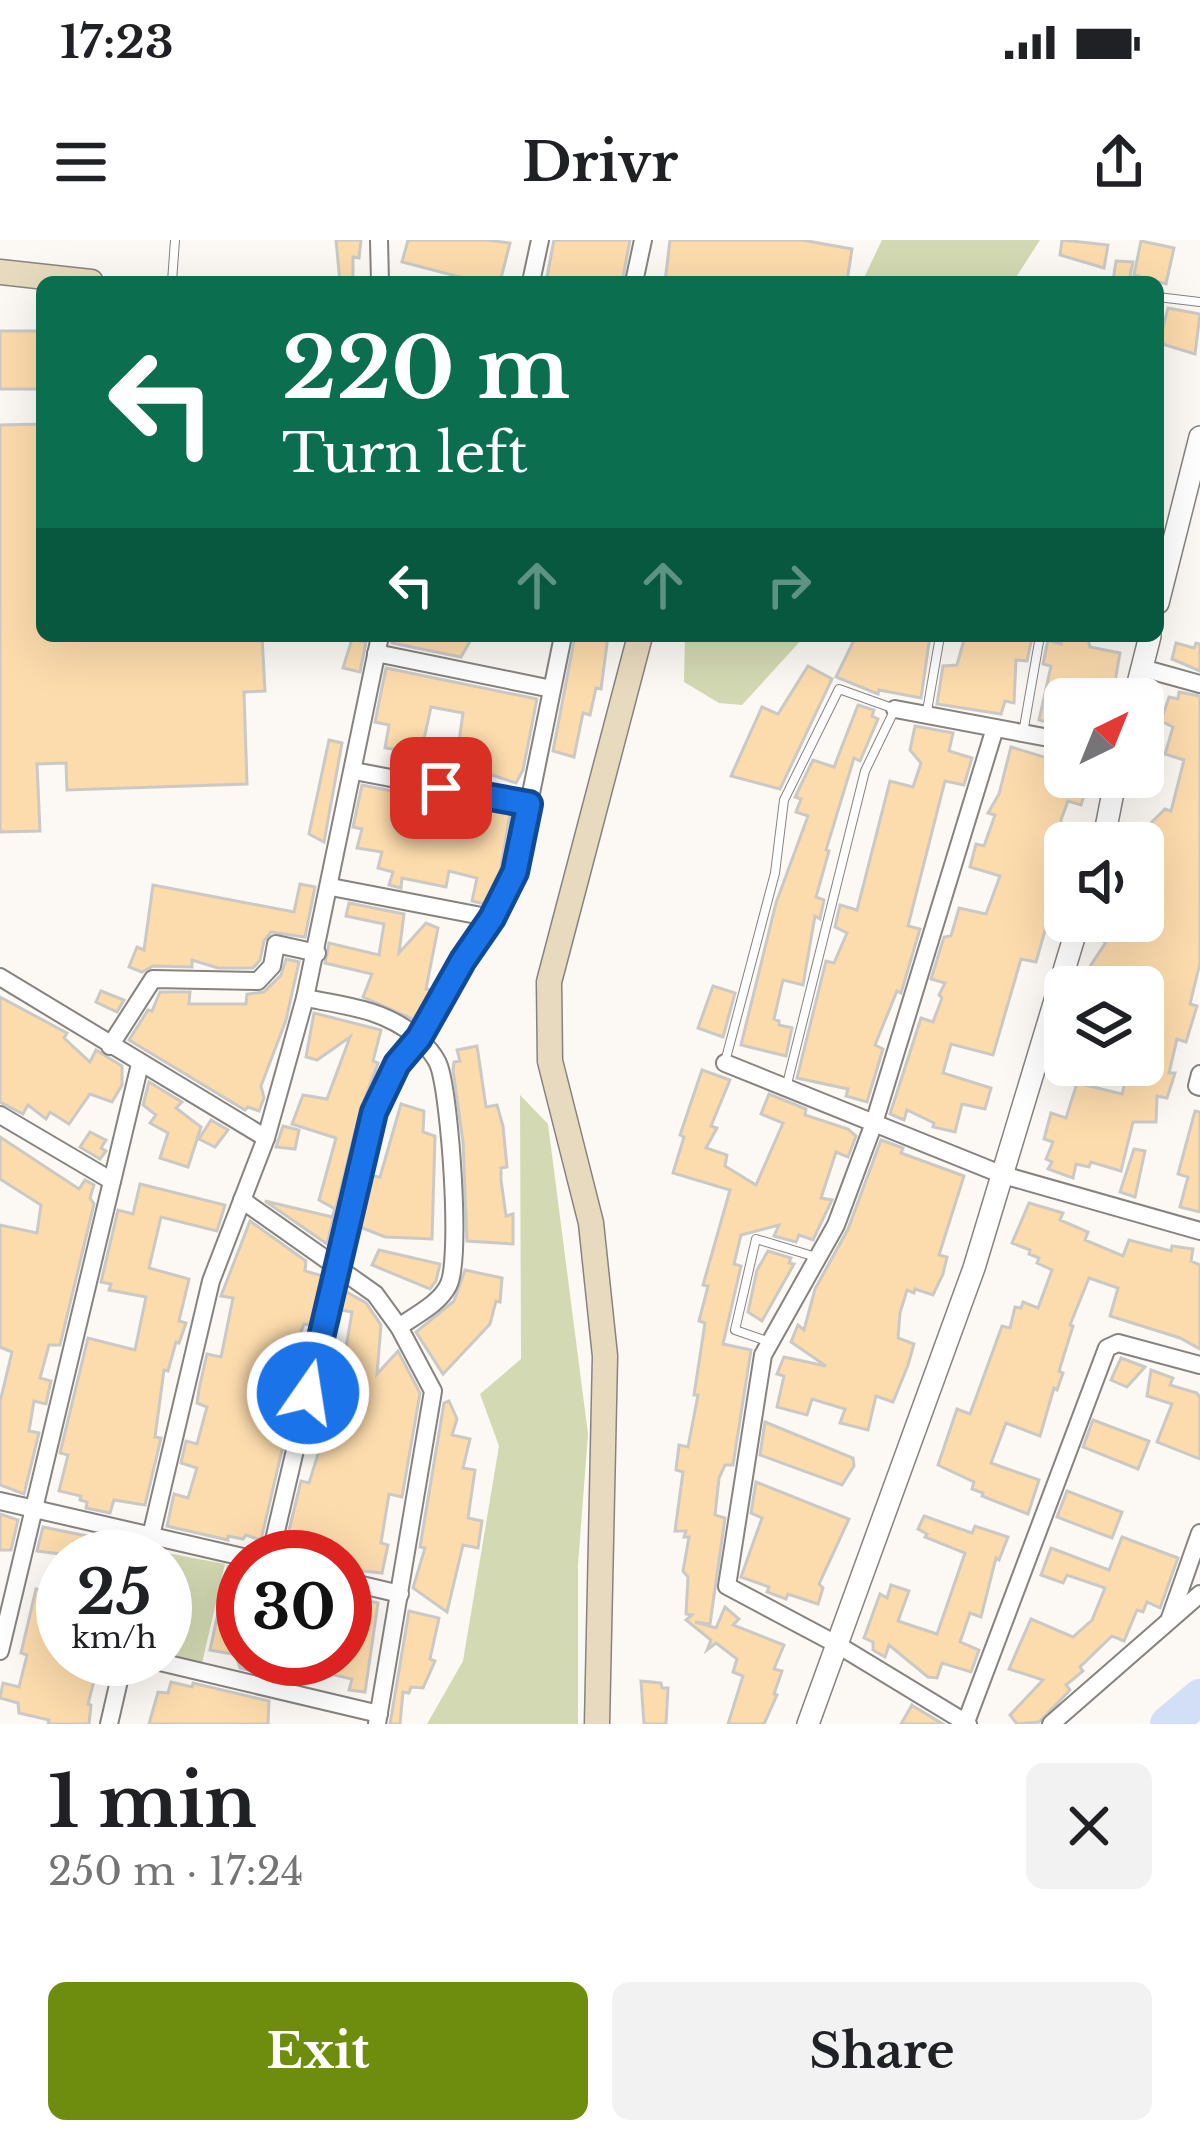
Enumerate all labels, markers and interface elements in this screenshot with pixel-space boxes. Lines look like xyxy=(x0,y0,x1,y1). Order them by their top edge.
text: 17:23 xyxy=(60,14,174,70)
icon: menu xyxy=(48,129,114,195)
text: Drivr xyxy=(522,129,678,196)
icon: share xyxy=(1086,129,1152,195)
text: 220 m xyxy=(282,317,570,421)
icon: left xyxy=(84,324,240,480)
text: Turn left xyxy=(282,420,528,487)
icon: left xyxy=(378,552,444,618)
icon: ahead xyxy=(504,552,570,618)
icon: ahead xyxy=(630,552,696,618)
icon: right xyxy=(756,552,822,618)
north arrow xyxy=(1044,678,1164,798)
map controls xyxy=(1044,678,1164,1086)
pin xyxy=(390,737,492,839)
icon: arrive xyxy=(408,755,474,821)
button: sound xyxy=(1044,822,1164,942)
button: layers xyxy=(1044,966,1164,1086)
position arrow xyxy=(245,1330,371,1456)
speed limit sign: 30 xyxy=(216,1530,372,1686)
text: 25 xyxy=(77,1556,151,1630)
text: km/h xyxy=(71,1619,157,1656)
text: 1 min xyxy=(48,1757,257,1846)
button: close xyxy=(1026,1763,1152,1889)
text: 250 m · 17:24 xyxy=(48,1847,304,1896)
button: Exit xyxy=(48,1982,588,2120)
button: Share xyxy=(612,1982,1152,2120)

